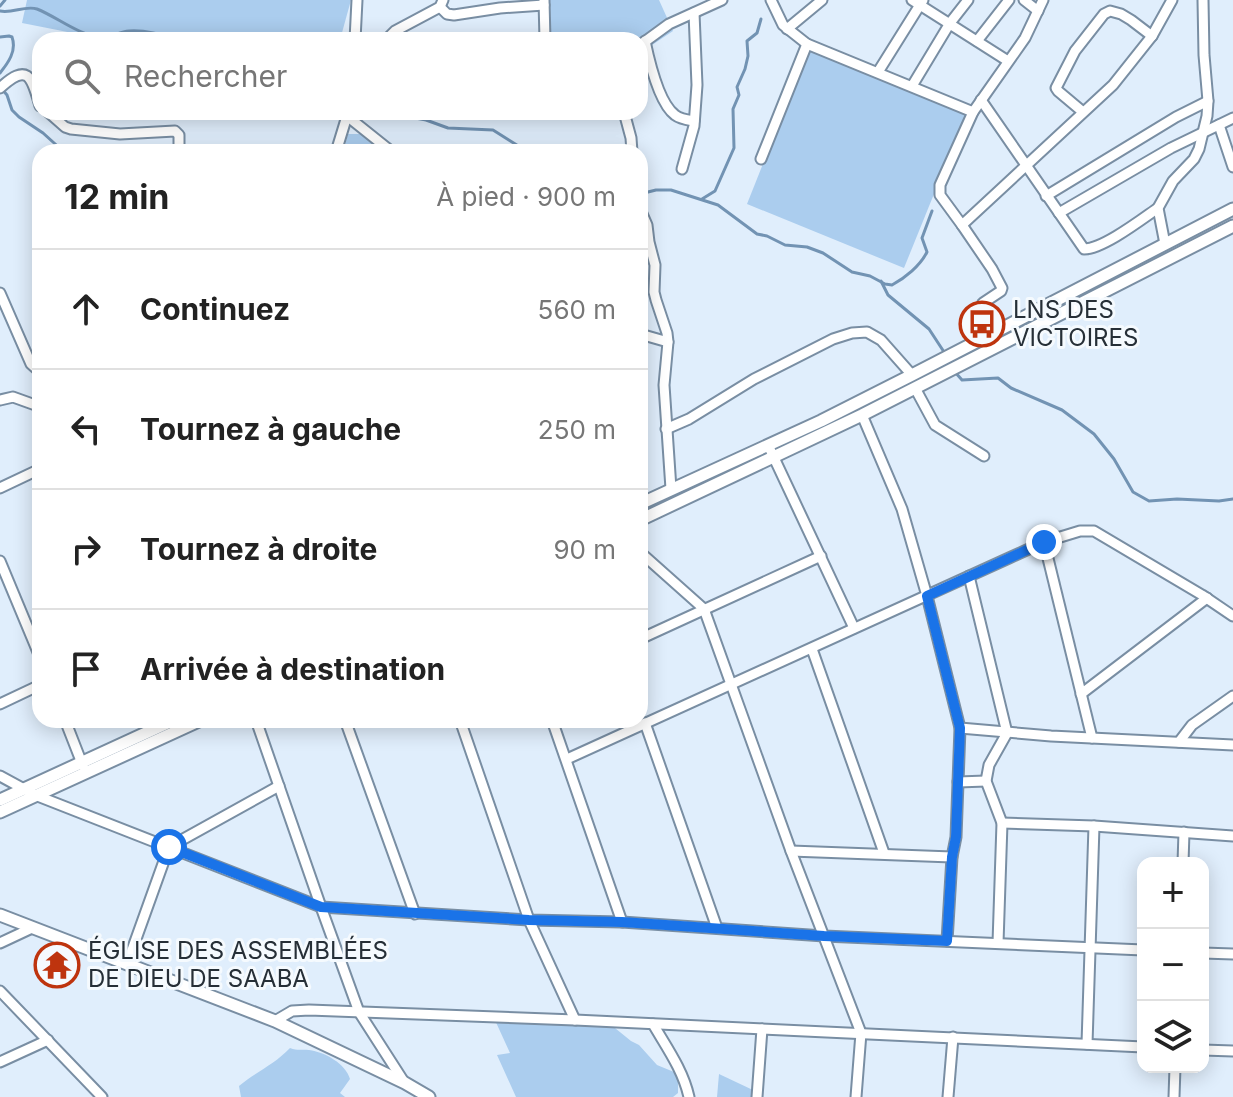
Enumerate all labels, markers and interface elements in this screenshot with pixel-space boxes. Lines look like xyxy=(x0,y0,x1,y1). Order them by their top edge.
search box xyxy=(32,32,648,120)
icon: search xyxy=(60,54,104,98)
text: Rechercher xyxy=(124,58,287,94)
text: 12 min xyxy=(64,176,170,217)
text: À pied · 900 m xyxy=(436,181,616,212)
icon: ahead xyxy=(64,287,108,331)
text: Continuez xyxy=(140,291,290,327)
text: 560 m xyxy=(538,294,616,325)
place label: LNS DES VICTOIRES xyxy=(1013,295,1138,352)
bus stop icon: LNS DES VICTOIRES xyxy=(958,300,1006,348)
icon: left xyxy=(64,407,108,451)
text: Tournez à gauche xyxy=(140,411,401,447)
text: 250 m xyxy=(538,414,616,445)
route end xyxy=(1026,524,1062,560)
icon: right xyxy=(64,527,108,571)
text: Tournez à droite xyxy=(140,531,377,567)
text: 90 m xyxy=(553,534,616,565)
icon: arrive xyxy=(64,647,108,691)
text: Arrivée à destination xyxy=(140,651,445,687)
route start xyxy=(151,829,187,865)
map controls xyxy=(1137,857,1209,1073)
button: + xyxy=(1137,857,1209,929)
button: − xyxy=(1137,929,1209,1001)
place label: ÉGLISE DES ASSEMBLÉES DE DIEU DE SAABA xyxy=(88,935,388,993)
temple icon: ÉGLISE DES ASSEMBLÉES DE DIEU DE SAABA xyxy=(33,941,81,989)
button: layers xyxy=(1137,1001,1209,1073)

